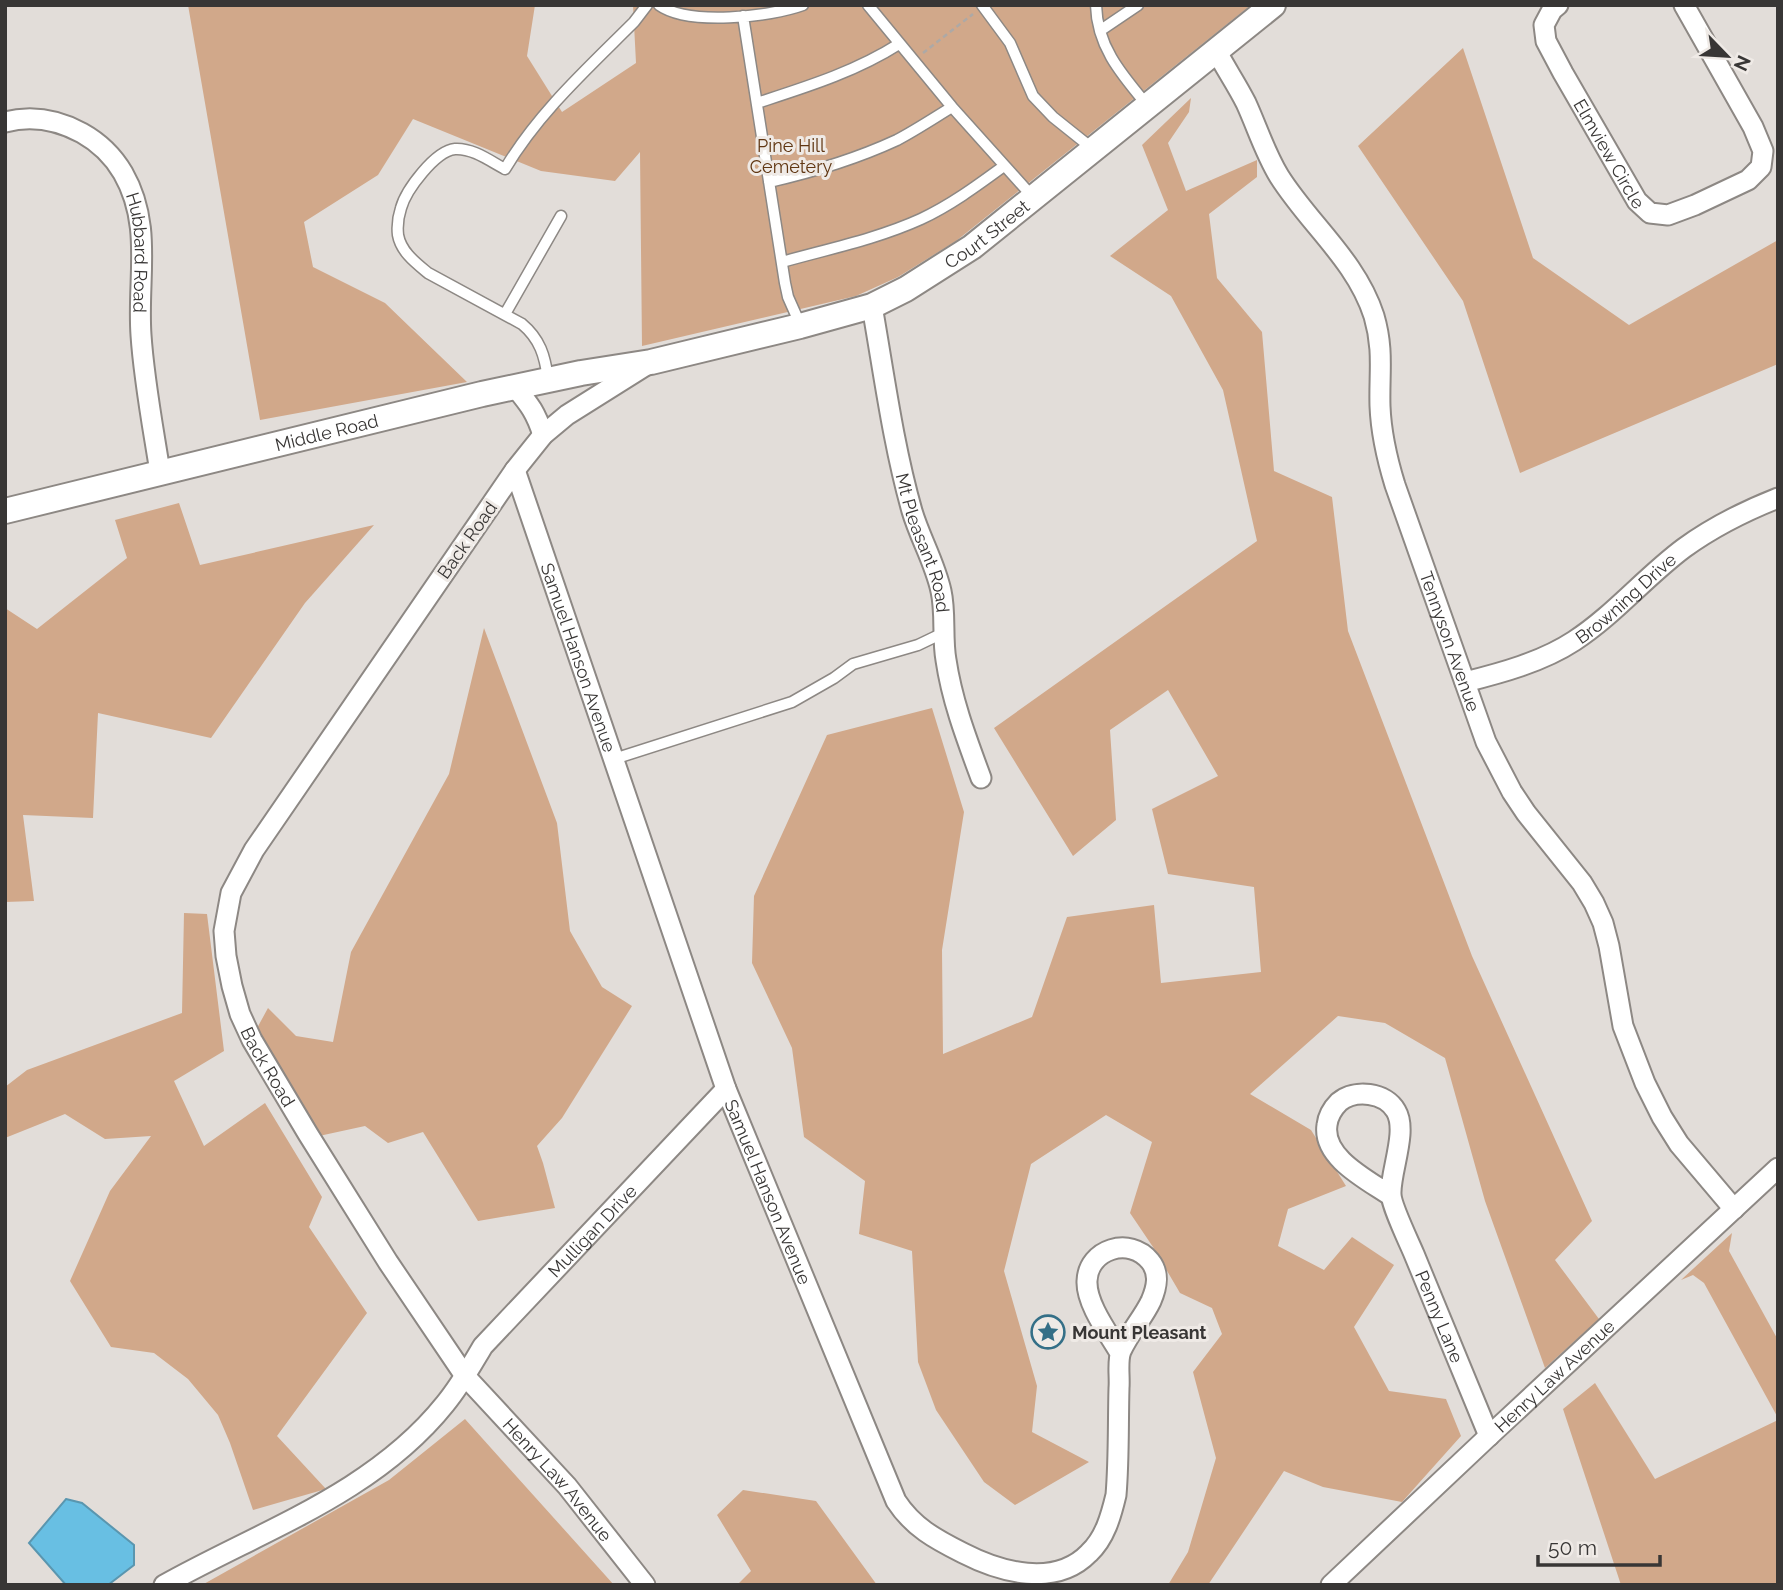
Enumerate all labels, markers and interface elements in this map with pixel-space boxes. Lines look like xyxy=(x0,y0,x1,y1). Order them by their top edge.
north arrow xyxy=(1692,21,1762,91)
text: N xyxy=(1729,52,1755,74)
street label: Elmview Circle xyxy=(1570,95,1649,213)
park label: Pine Hill Cemetery xyxy=(750,135,832,177)
street label: Hubbard Road xyxy=(122,190,152,313)
street label: Court Street xyxy=(940,195,1033,272)
street label: Middle Road xyxy=(273,409,380,455)
street label: Mt Pleasant Road xyxy=(892,471,954,613)
street label: Back Road xyxy=(433,498,501,582)
street label: Browning Drive xyxy=(1571,548,1680,648)
street label: Samuel Hanson Avenue xyxy=(537,560,621,755)
street label: Tennyson Avenue xyxy=(1416,569,1485,715)
street label: Back Road xyxy=(237,1023,300,1110)
street label: Samuel Hanson Avenue xyxy=(721,1096,816,1288)
street label: Mulligan Drive xyxy=(543,1180,641,1281)
street label: Penny Lane xyxy=(1411,1267,1468,1366)
place icon: Mount Pleasant xyxy=(1029,1313,1067,1351)
street label: Henry Law Avenue xyxy=(1490,1315,1619,1436)
place label: Mount Pleasant xyxy=(1072,1322,1207,1343)
street label: Henry Law Avenue xyxy=(499,1414,617,1545)
scale bar xyxy=(1538,1524,1660,1568)
text: 50 m xyxy=(1548,1535,1597,1560)

